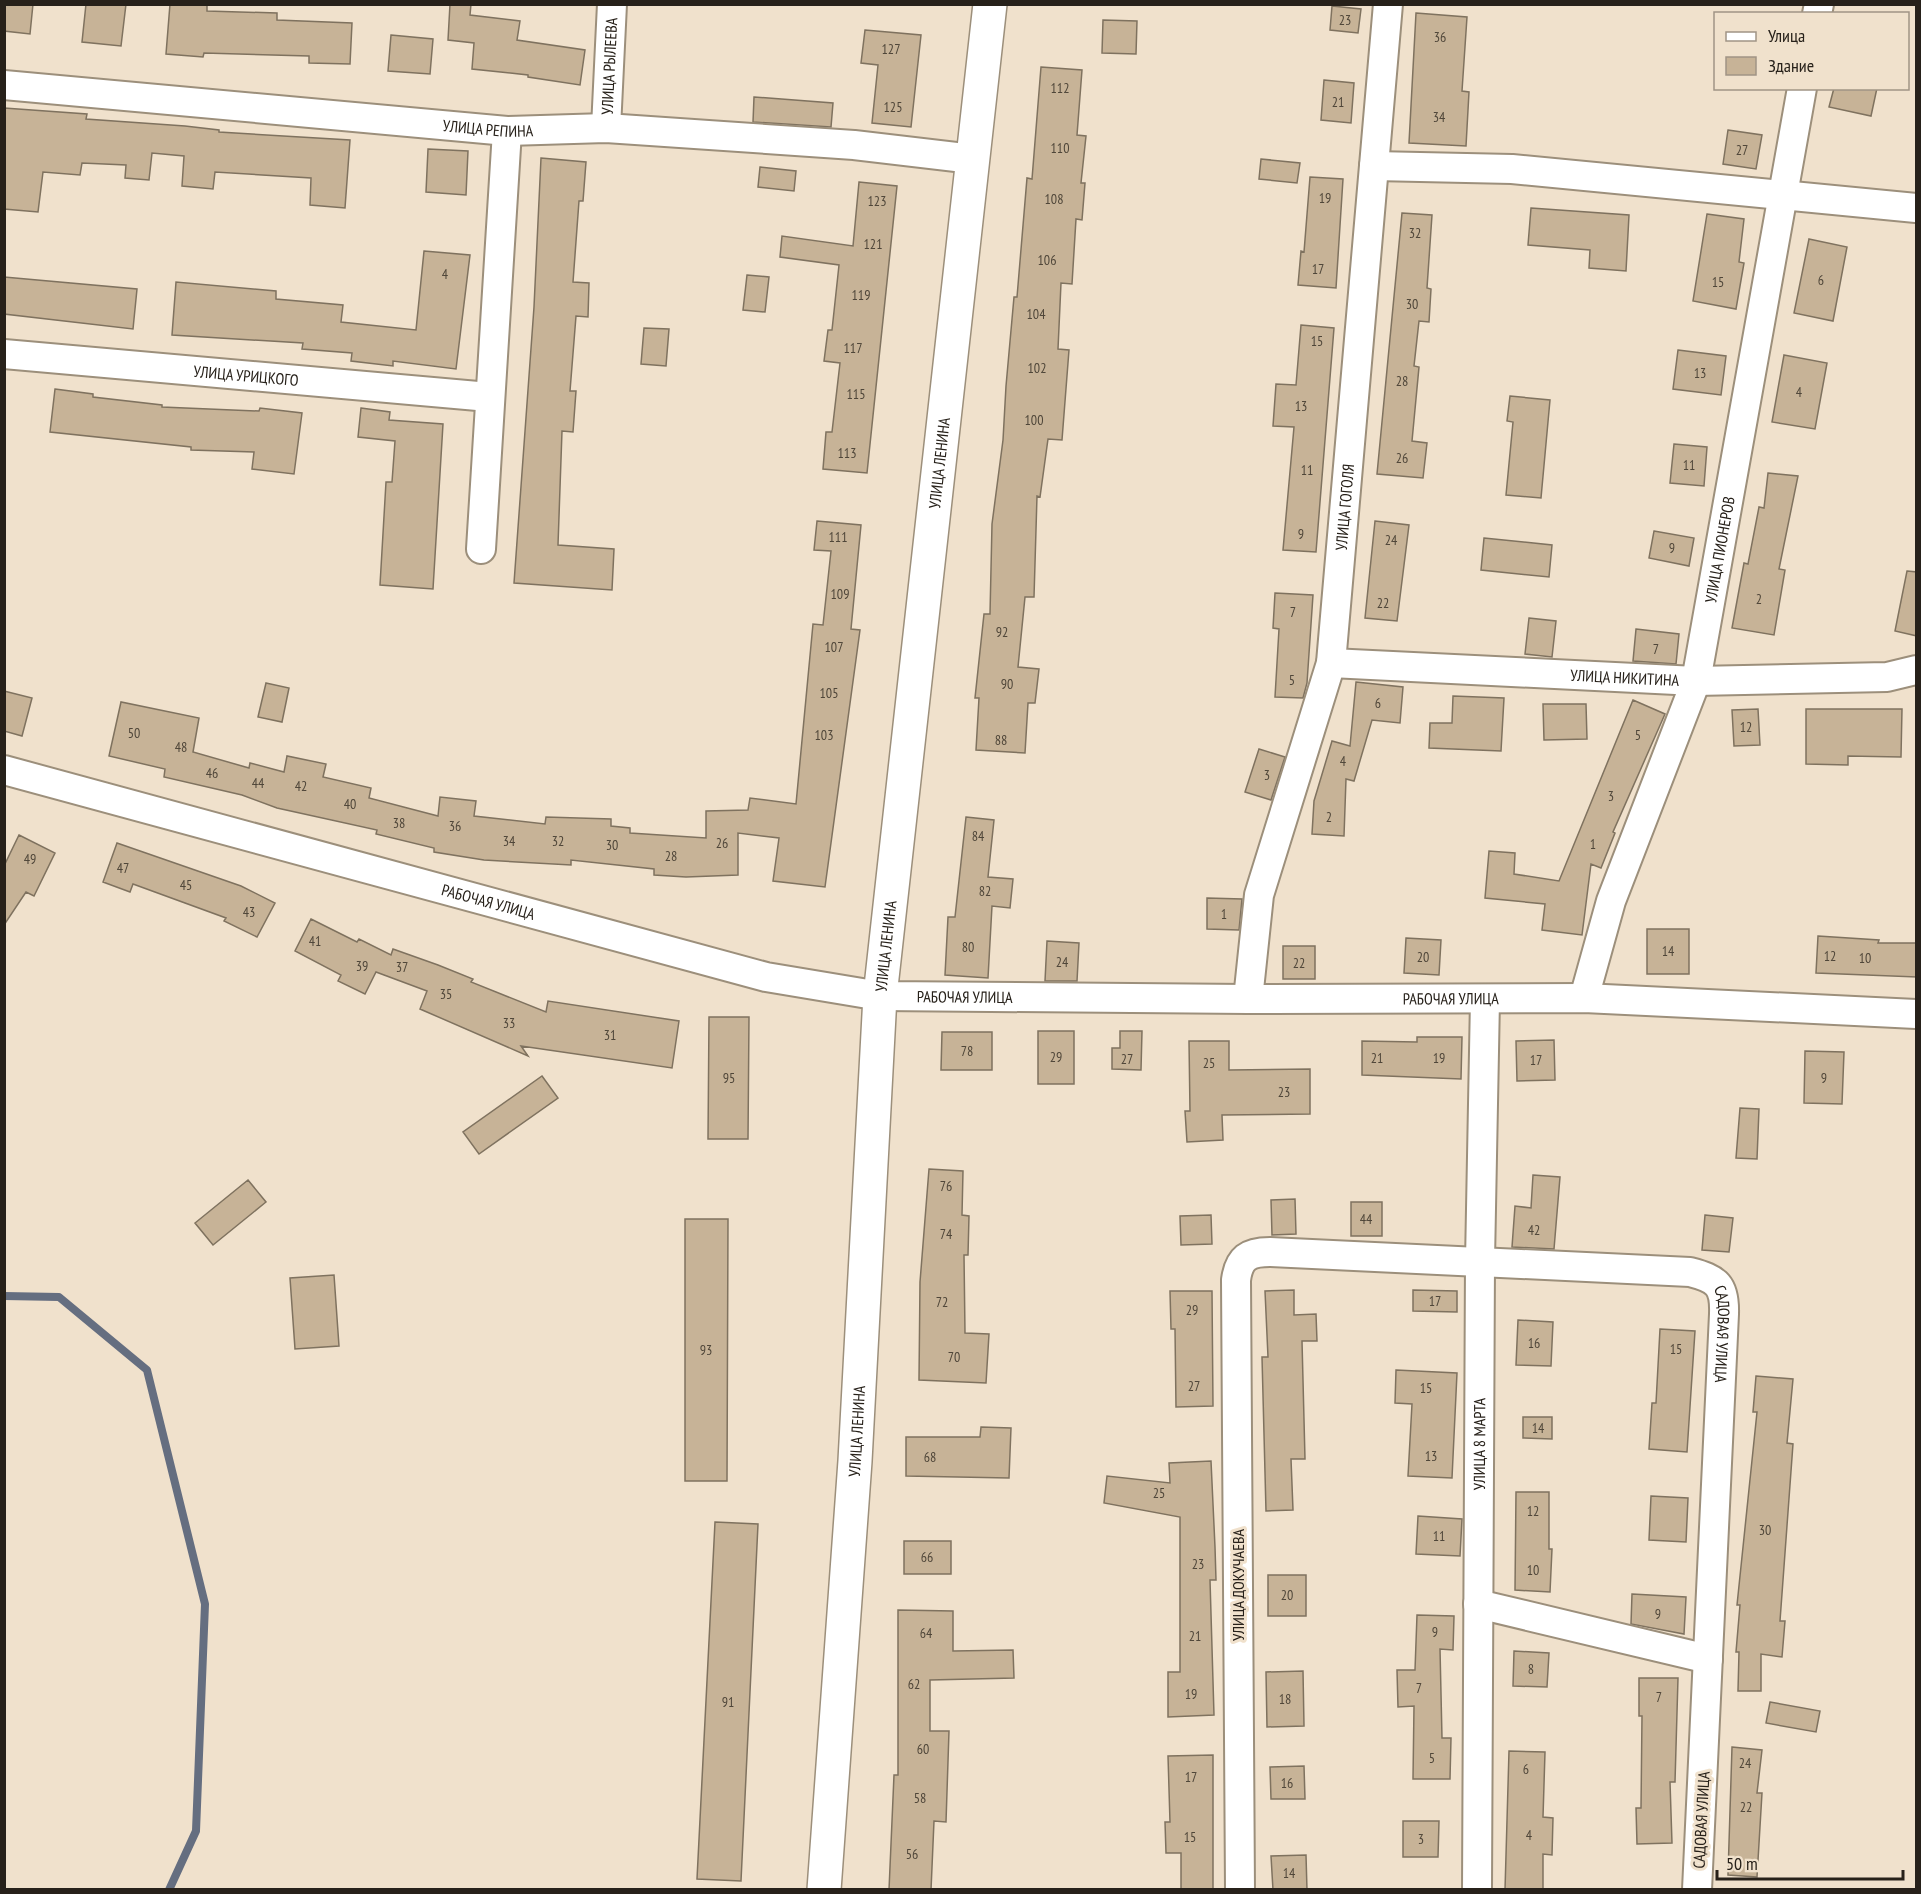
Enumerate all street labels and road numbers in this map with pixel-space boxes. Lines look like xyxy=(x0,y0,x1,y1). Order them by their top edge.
street label: УЛИЦА РЫЛЕЕВА xyxy=(597,17,621,115)
street label: УЛИЦА РЕПИНА xyxy=(442,115,534,141)
street label: УЛИЦА УРИЦКОГО xyxy=(193,361,300,390)
street label: УЛИЦА ЛЕНИНА xyxy=(924,416,954,510)
street label: УЛИЦА ГОГОЛЯ xyxy=(1331,463,1358,551)
street label: УЛИЦА ПИОНЕРОВ xyxy=(1700,495,1739,604)
street label: УЛИЦА НИКИТИНА xyxy=(1570,665,1680,690)
street label: РАБОЧАЯ УЛИЦА xyxy=(440,879,538,924)
street label: УЛИЦА ЛЕНИНА xyxy=(871,899,901,993)
street label: РАБОЧАЯ УЛИЦА xyxy=(917,986,1013,1007)
street label: РАБОЧАЯ УЛИЦА xyxy=(1403,988,1499,1009)
street label: САДОВАЯ УЛИЦА xyxy=(1710,1282,1734,1384)
street label: УЛИЦА ЛЕНИНА xyxy=(844,1385,869,1478)
street label: УЛИЦА 8 МАРТА xyxy=(1469,1397,1489,1490)
street label: УЛИЦА ДОКУЧАЕВА xyxy=(1228,1528,1248,1641)
street label: САДОВАЯ УЛИЦА xyxy=(1688,1771,1714,1869)

